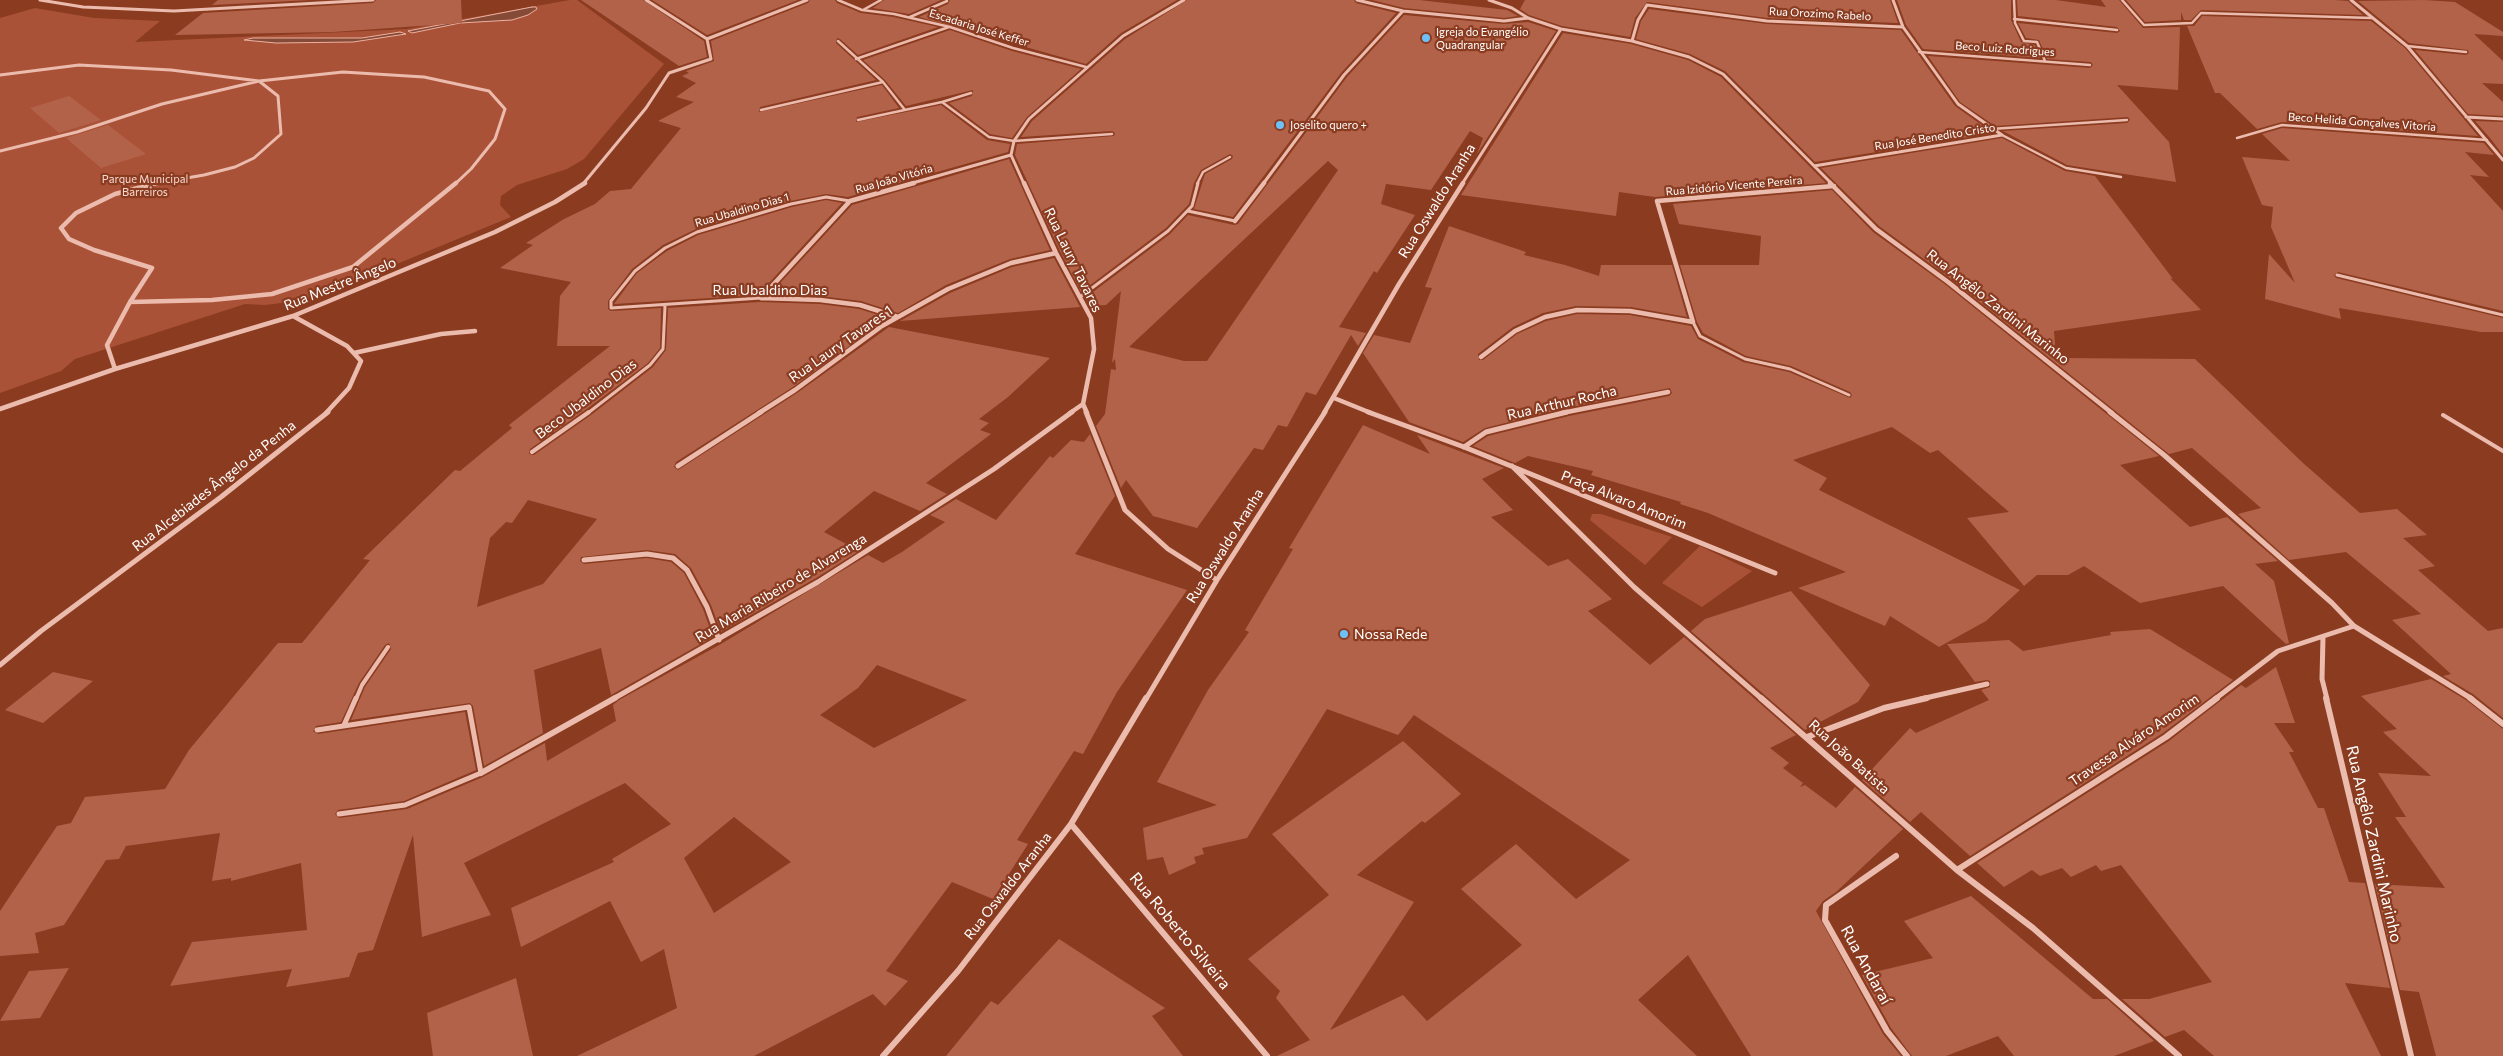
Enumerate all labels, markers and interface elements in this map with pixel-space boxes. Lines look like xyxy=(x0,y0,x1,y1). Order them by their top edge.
street label: Rua Orozimo Rabelo xyxy=(1769,5,1871,23)
street label: Escadaria José Keffer xyxy=(928,7,1030,49)
place label: Igreja do Evangélio Quadrangular xyxy=(1436,25,1529,51)
marker: Igreja do Evangélio Quadrangular xyxy=(1420,32,1432,44)
street label: Beco Luiz Rodrigues xyxy=(1955,39,2055,59)
street label: Beco Helida Gonçalves Vitoria xyxy=(2287,110,2437,134)
place label: Joselito quero + xyxy=(1290,118,1367,132)
marker: Joselito quero + xyxy=(1274,119,1286,131)
street label: Rua José Benedito Cristo xyxy=(1874,121,1996,153)
street label: Rua Oswaldo Aranha xyxy=(1395,141,1479,261)
street label: Rua João Vitória xyxy=(854,162,934,196)
park label: Parque Municipal Barreiros xyxy=(102,172,188,198)
street label: Rua Izidório Vicente Pereira xyxy=(1665,173,1803,199)
street label: Rua Ubaldino Dias 1 xyxy=(694,190,790,230)
street label: Rua Laury Tavares xyxy=(1040,205,1106,315)
street label: Rua Angêlo Zardini Marinho xyxy=(1923,246,2073,368)
street label: Rua Mestre Ângelo xyxy=(281,254,399,314)
street label: Rua Ubaldino Dias xyxy=(713,282,827,298)
street label: Rua Laury Tavares 1 xyxy=(786,302,896,386)
street label: Beco Ubaldino Dias xyxy=(532,356,640,442)
street label: Rua Arthur Rocha xyxy=(1506,382,1618,424)
street label: Rua Alcebiades Ângelo da Penha xyxy=(129,417,299,555)
street label: Praça Alvaro Amorim xyxy=(1559,467,1689,533)
street label: Rua Oswaldo Aranha xyxy=(1183,486,1267,606)
street label: Rua Maria Ribeiro de Alvarenga xyxy=(692,530,870,646)
place label: Nossa Rede xyxy=(1354,626,1427,642)
marker: Nossa Rede xyxy=(1338,628,1350,640)
street label: Travessa Alváro Amorim xyxy=(2066,690,2202,790)
street label: Rua João Batista xyxy=(1805,716,1893,798)
street label: Rua Angêlo Zardini Marinho xyxy=(2342,744,2406,944)
street label: Rua Oswaldo Aranha xyxy=(961,829,1055,943)
street label: Rua Roberto Silveira xyxy=(1125,869,1235,993)
street label: Rua Andaraí xyxy=(1836,922,1896,1008)

